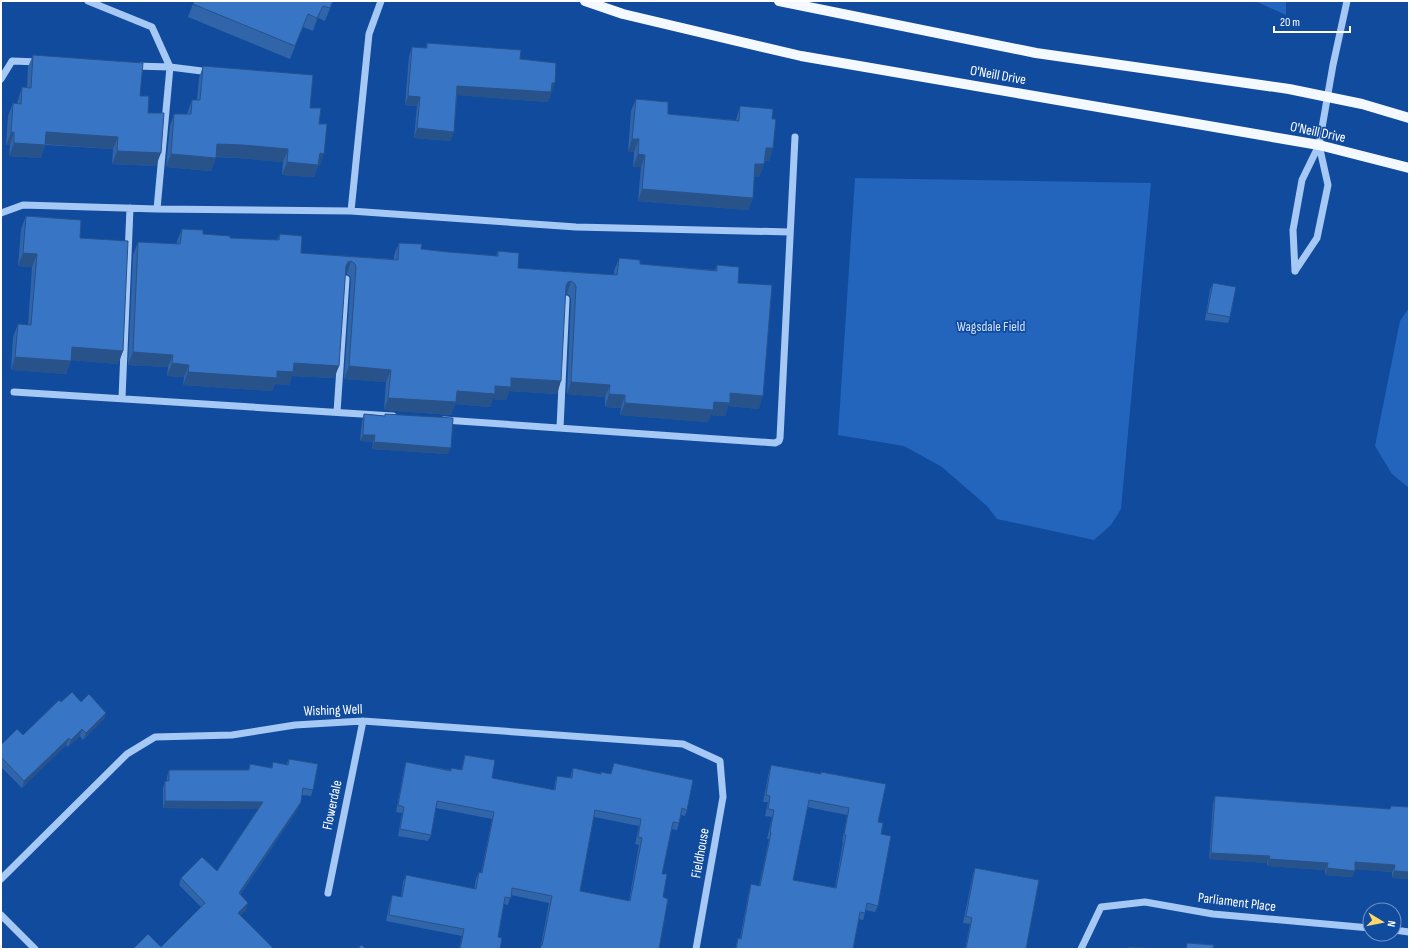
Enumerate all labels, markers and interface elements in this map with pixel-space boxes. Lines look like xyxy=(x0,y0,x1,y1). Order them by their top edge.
scale bar xyxy=(1274,8,1350,34)
text: 20 m xyxy=(1280,15,1300,30)
street label: O'Neill Drive xyxy=(969,62,1027,88)
street label: O'Neill Drive xyxy=(1289,118,1347,146)
park label: Wagsdale Field xyxy=(957,318,1025,335)
street label: Wishing Well xyxy=(303,700,363,720)
street label: Flowerdale xyxy=(318,779,346,831)
street label: Fieldhouse xyxy=(687,827,713,879)
street label: Parliament Place xyxy=(1197,889,1277,915)
north arrow xyxy=(1362,902,1402,942)
text: N xyxy=(1384,920,1398,928)

